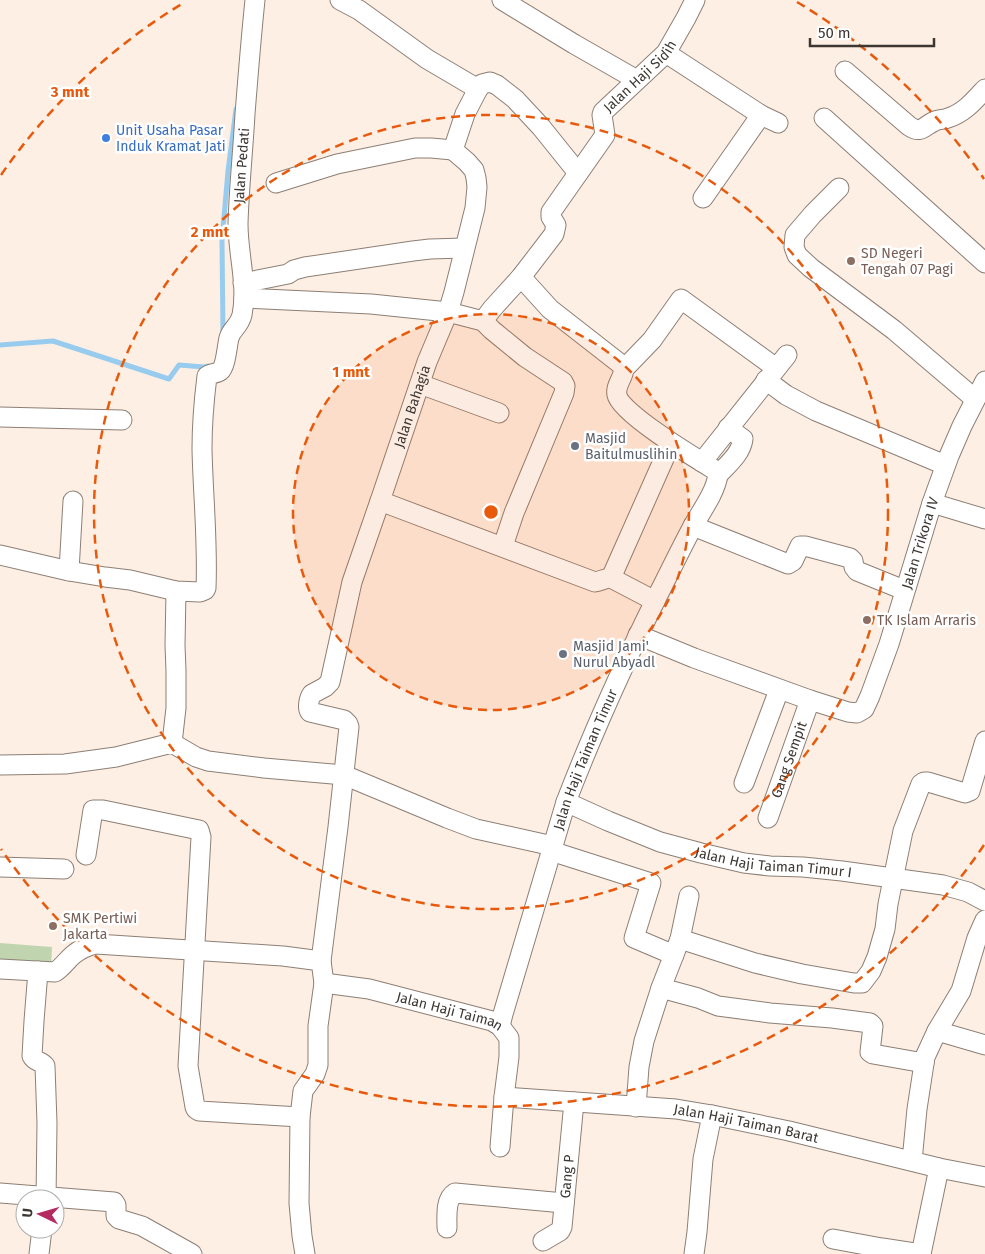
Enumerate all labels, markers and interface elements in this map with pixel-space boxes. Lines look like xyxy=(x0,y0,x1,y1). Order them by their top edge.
scale bar xyxy=(810,15,934,47)
text: 50 m xyxy=(818,24,851,42)
street label: Jalan Haji Sidih xyxy=(600,37,680,116)
text: 3 mnt xyxy=(50,83,89,101)
place label: Unit Usaha Pasar Induk Kramat Jati xyxy=(116,122,226,155)
street label: Jalan Pedati xyxy=(230,127,253,204)
marker: Unit Usaha Pasar Induk Kramat Jati xyxy=(100,132,112,144)
text: 2 mnt xyxy=(191,223,229,241)
place label: SD Negeri Tengah 07 Pagi xyxy=(861,245,953,278)
marker: SD Negeri Tengah 07 Pagi xyxy=(845,255,857,267)
text: 1 mnt xyxy=(332,363,370,381)
street label: Jalan Bahagia xyxy=(390,363,434,450)
place label: Masjid Baitulmuslihin xyxy=(585,430,677,463)
marker: Masjid Baitulmuslihin xyxy=(569,440,581,452)
street label: Jalan Trikora IV xyxy=(898,495,942,591)
centre of rings xyxy=(482,503,500,521)
place label: TK Islam Arraris xyxy=(877,612,977,629)
marker: TK Islam Arraris xyxy=(861,614,873,626)
place label: Masjid Jami' Nurul Abyadl xyxy=(573,638,655,671)
marker: Masjid Jami' Nurul Abyadl xyxy=(557,648,569,660)
street label: Jalan Haji Taiman Timur xyxy=(550,686,621,832)
street label: Gang Sempit xyxy=(767,718,811,800)
street label: Jalan Haji Taiman Timur I xyxy=(693,843,853,881)
place label: SMK Pertiwi Jakarta xyxy=(63,910,137,943)
marker: SMK Pertiwi Jakarta xyxy=(47,920,59,932)
street label: Jalan Haji Taiman xyxy=(395,988,506,1034)
street label: Jalan Haji Taiman Barat xyxy=(673,1100,821,1147)
street label: Gang P xyxy=(556,1154,577,1199)
north arrow xyxy=(15,1189,65,1239)
text: U xyxy=(19,1208,36,1218)

